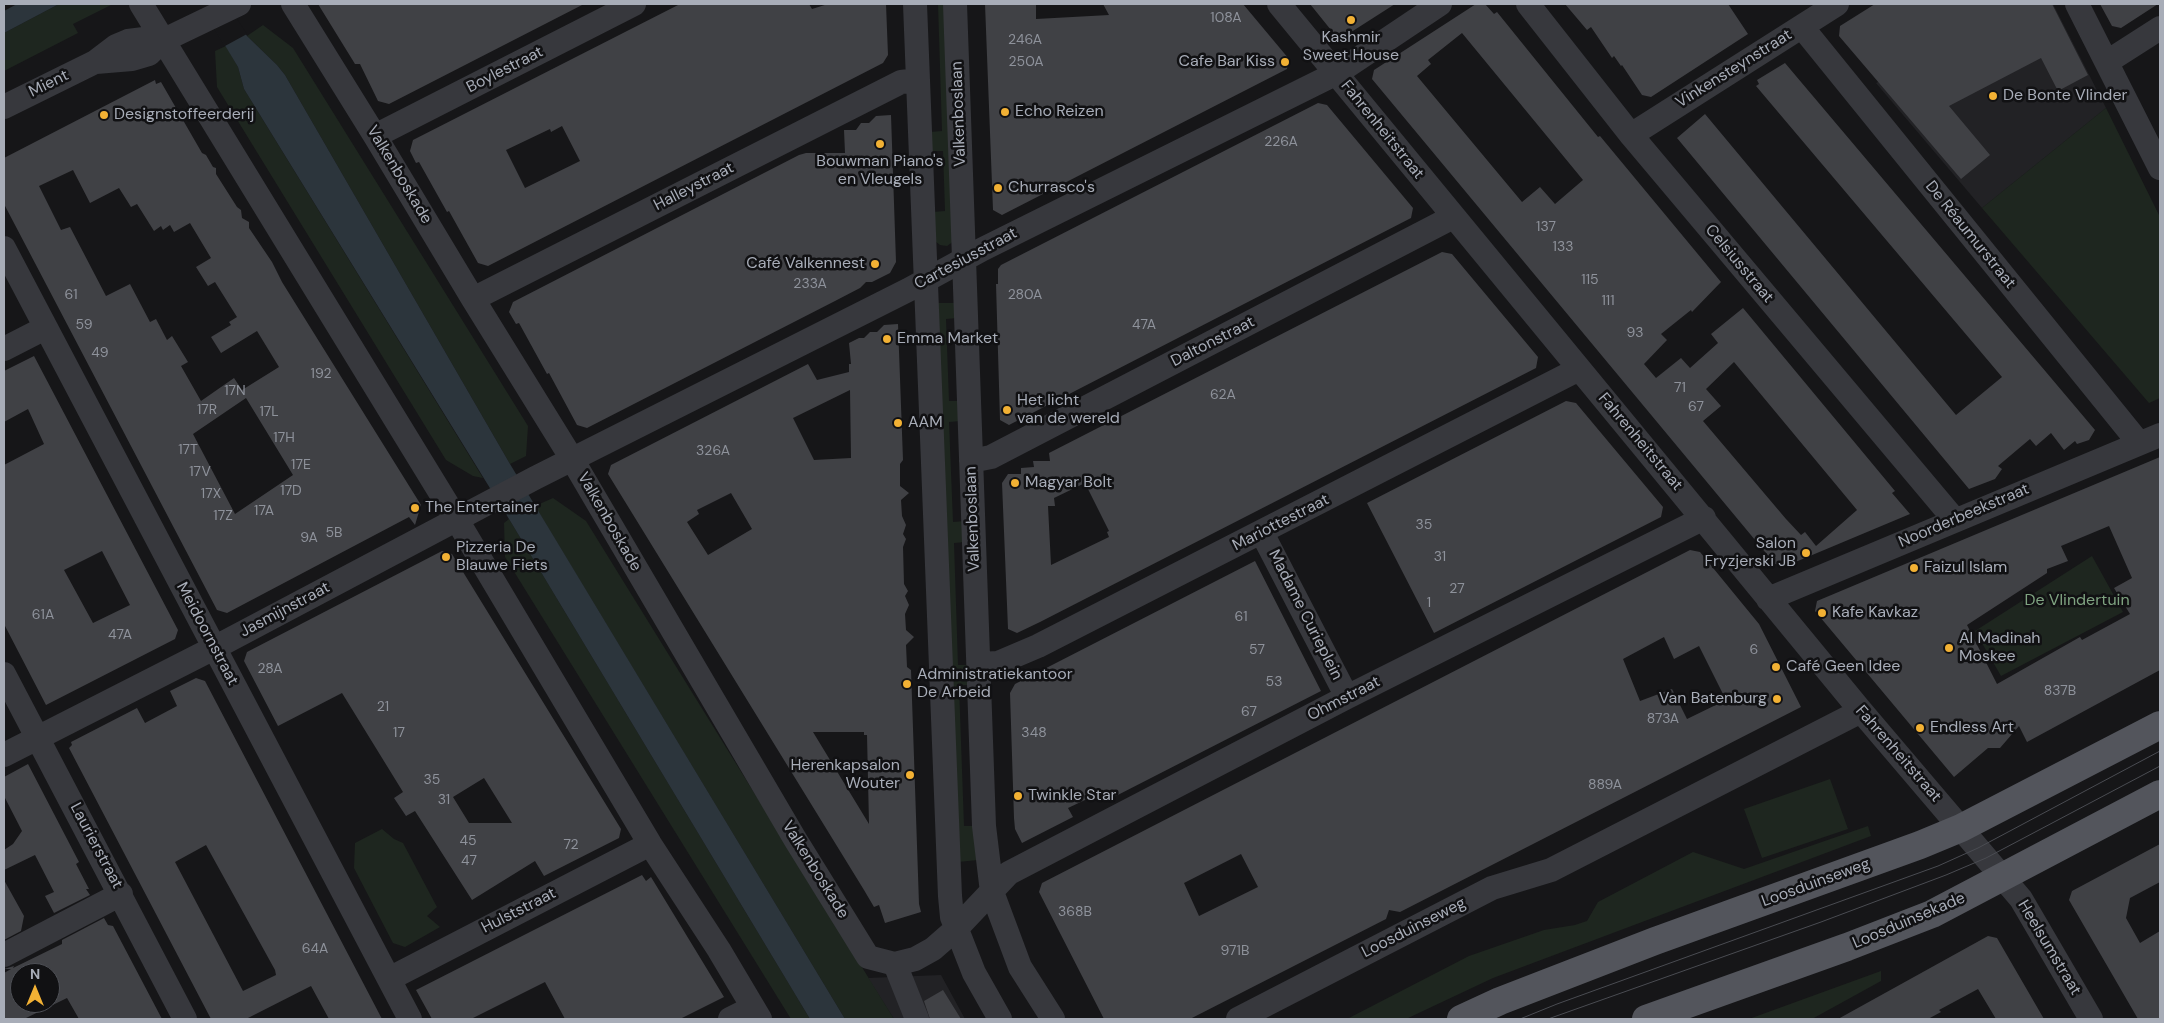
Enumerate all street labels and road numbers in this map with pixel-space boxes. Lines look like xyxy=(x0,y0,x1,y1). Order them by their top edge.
street label: Vinkensteynstraat xyxy=(1672,26,1796,112)
street label: Boylestraat xyxy=(463,43,547,97)
street label: Valkenboslaan xyxy=(948,61,970,167)
street label: Mient xyxy=(26,66,72,102)
street label: Fahrenheitstraat xyxy=(1336,77,1428,183)
street label: Valkenboskade xyxy=(362,122,436,228)
street label: Halleystraat xyxy=(651,159,737,215)
street label: De Réaumurstraat xyxy=(1921,177,2019,293)
street label: Celsiusstraat xyxy=(1701,221,1777,307)
street label: Cartesiusstraat xyxy=(911,224,1021,294)
street label: Daltonstraat xyxy=(1168,313,1258,371)
street label: Fahrenheitstraat xyxy=(1594,389,1686,495)
street label: Valkenboslaan xyxy=(962,466,984,572)
street label: Valkenboskade xyxy=(573,469,645,575)
street label: Noorderbeekstraat xyxy=(1896,480,2032,552)
street label: Mariottestraat xyxy=(1229,490,1333,556)
street label: Madame Curieplein xyxy=(1264,547,1346,683)
street label: Jasmijnstraat xyxy=(237,578,333,642)
street label: Meidoornstraat xyxy=(172,579,242,689)
street label: Ohmstraat xyxy=(1304,672,1384,726)
street label: Fahrenheitstraat xyxy=(1851,702,1945,806)
street label: Laurierstraat xyxy=(65,800,127,892)
street label: Valkenboskade xyxy=(777,818,853,922)
street label: Loosduinseweg xyxy=(1759,854,1873,912)
street label: Hulststraat xyxy=(479,884,559,938)
street label: Loosduinsekade xyxy=(1850,889,1968,953)
street label: Loosduinseweg xyxy=(1359,894,1469,962)
street label: Heelsumstraat xyxy=(2013,897,2085,999)

